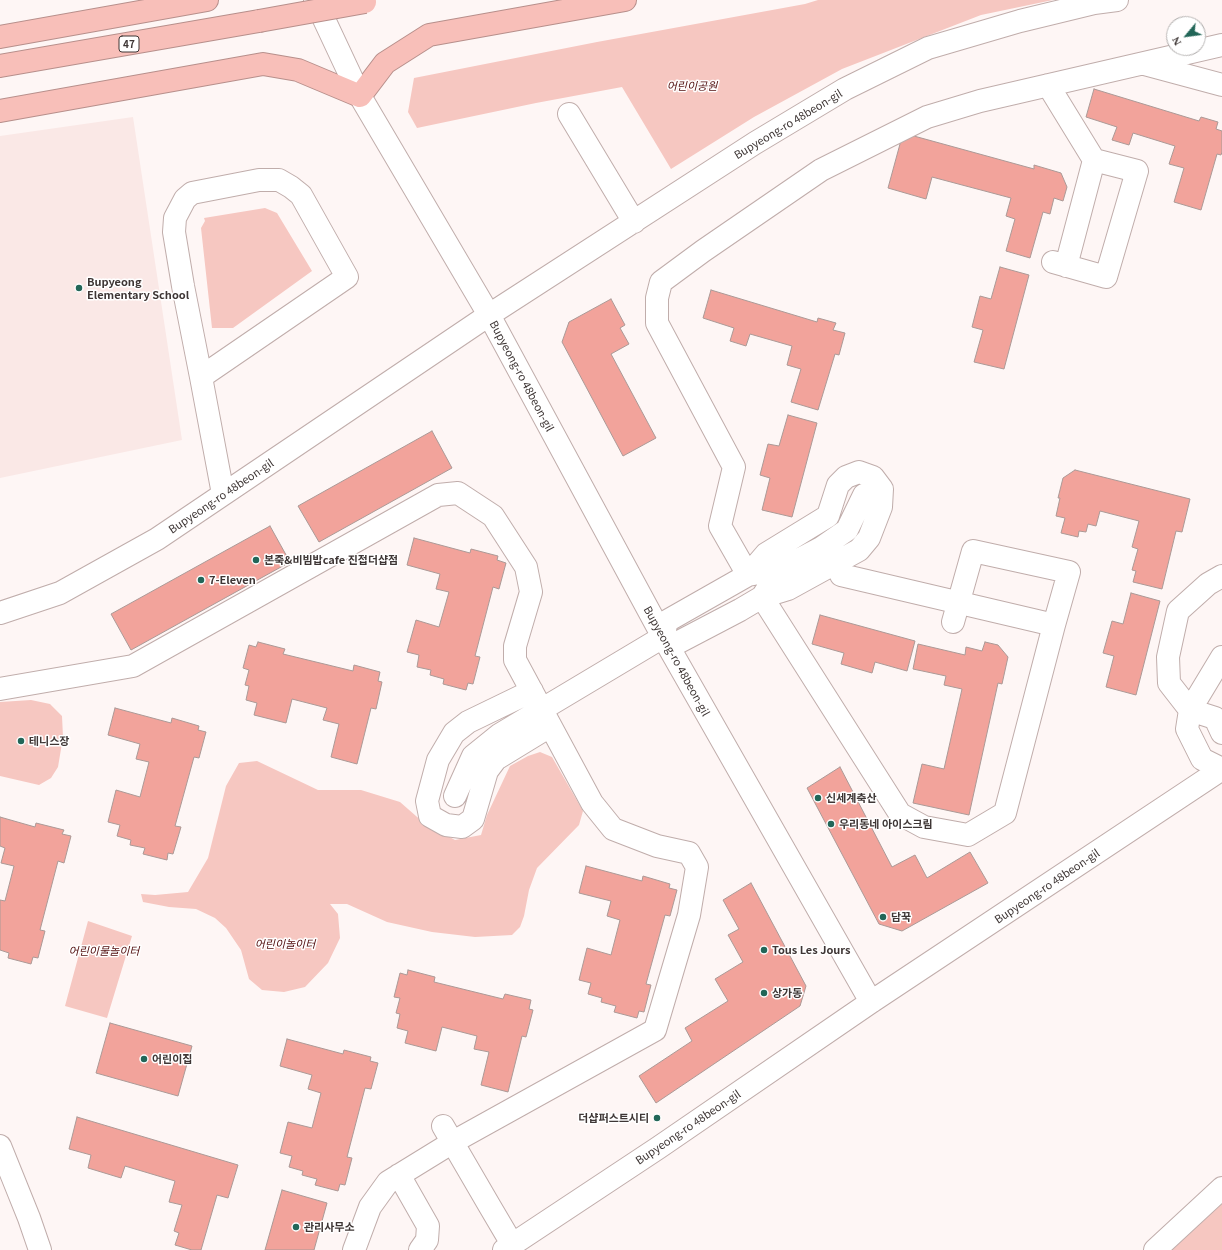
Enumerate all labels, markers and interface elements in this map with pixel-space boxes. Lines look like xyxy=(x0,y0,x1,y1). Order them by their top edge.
north arrow xyxy=(1166,16,1206,56)
text: N xyxy=(1169,35,1184,48)
road number: 47 xyxy=(119,36,139,52)
park label: 어린이공원 xyxy=(667,79,717,93)
street label: Bupyeong-ro 48beon-gil xyxy=(732,86,844,162)
place label: Bupyeong Elementary School xyxy=(87,275,189,301)
marker: Bupyeong Elementary School xyxy=(74,283,84,293)
street label: Bupyeong-ro 48beon-gil xyxy=(487,318,557,434)
street label: Bupyeong-ro 48beon-gil xyxy=(166,456,276,536)
place label: 본죽&비빔밥cafe 진접더샵점 xyxy=(264,553,398,567)
marker: 본죽&비빔밥cafe 진접더샵점 xyxy=(251,555,261,565)
place label: 7-Eleven xyxy=(209,573,256,587)
marker: 7-Eleven xyxy=(196,575,206,585)
street label: Bupyeong-ro 48beon-gil xyxy=(641,604,713,718)
place label: 테니스장 xyxy=(29,734,69,748)
marker: 테니스장 xyxy=(16,736,26,746)
place label: 신세계축산 xyxy=(826,791,877,805)
marker: 신세계축산 xyxy=(813,793,823,803)
place label: 우리동네 아이스크림 xyxy=(839,817,933,831)
marker: 우리동네 아이스크림 xyxy=(826,819,836,829)
street label: Bupyeong-ro 48beon-gil xyxy=(992,846,1102,926)
place label: 담꾹 xyxy=(891,910,911,924)
marker: 담꾹 xyxy=(878,912,888,922)
park label: 어린이놀이터 xyxy=(255,937,315,951)
place label: Tous Les Jours xyxy=(772,943,850,957)
park label: 어린이물놀이터 xyxy=(69,944,139,958)
marker: Tous Les Jours xyxy=(759,945,769,955)
place label: 상가동 xyxy=(772,986,802,1000)
marker: 상가동 xyxy=(759,988,769,998)
place label: 어린이집 xyxy=(152,1052,192,1066)
marker: 어린이집 xyxy=(139,1054,149,1064)
street label: Bupyeong-ro 48beon-gil xyxy=(633,1087,743,1167)
place label: 더샵퍼스트시티 xyxy=(578,1111,649,1125)
marker: 더샵퍼스트시티 xyxy=(652,1113,662,1123)
place label: 관리사무소 xyxy=(304,1220,355,1234)
marker: 관리사무소 xyxy=(291,1222,301,1232)

